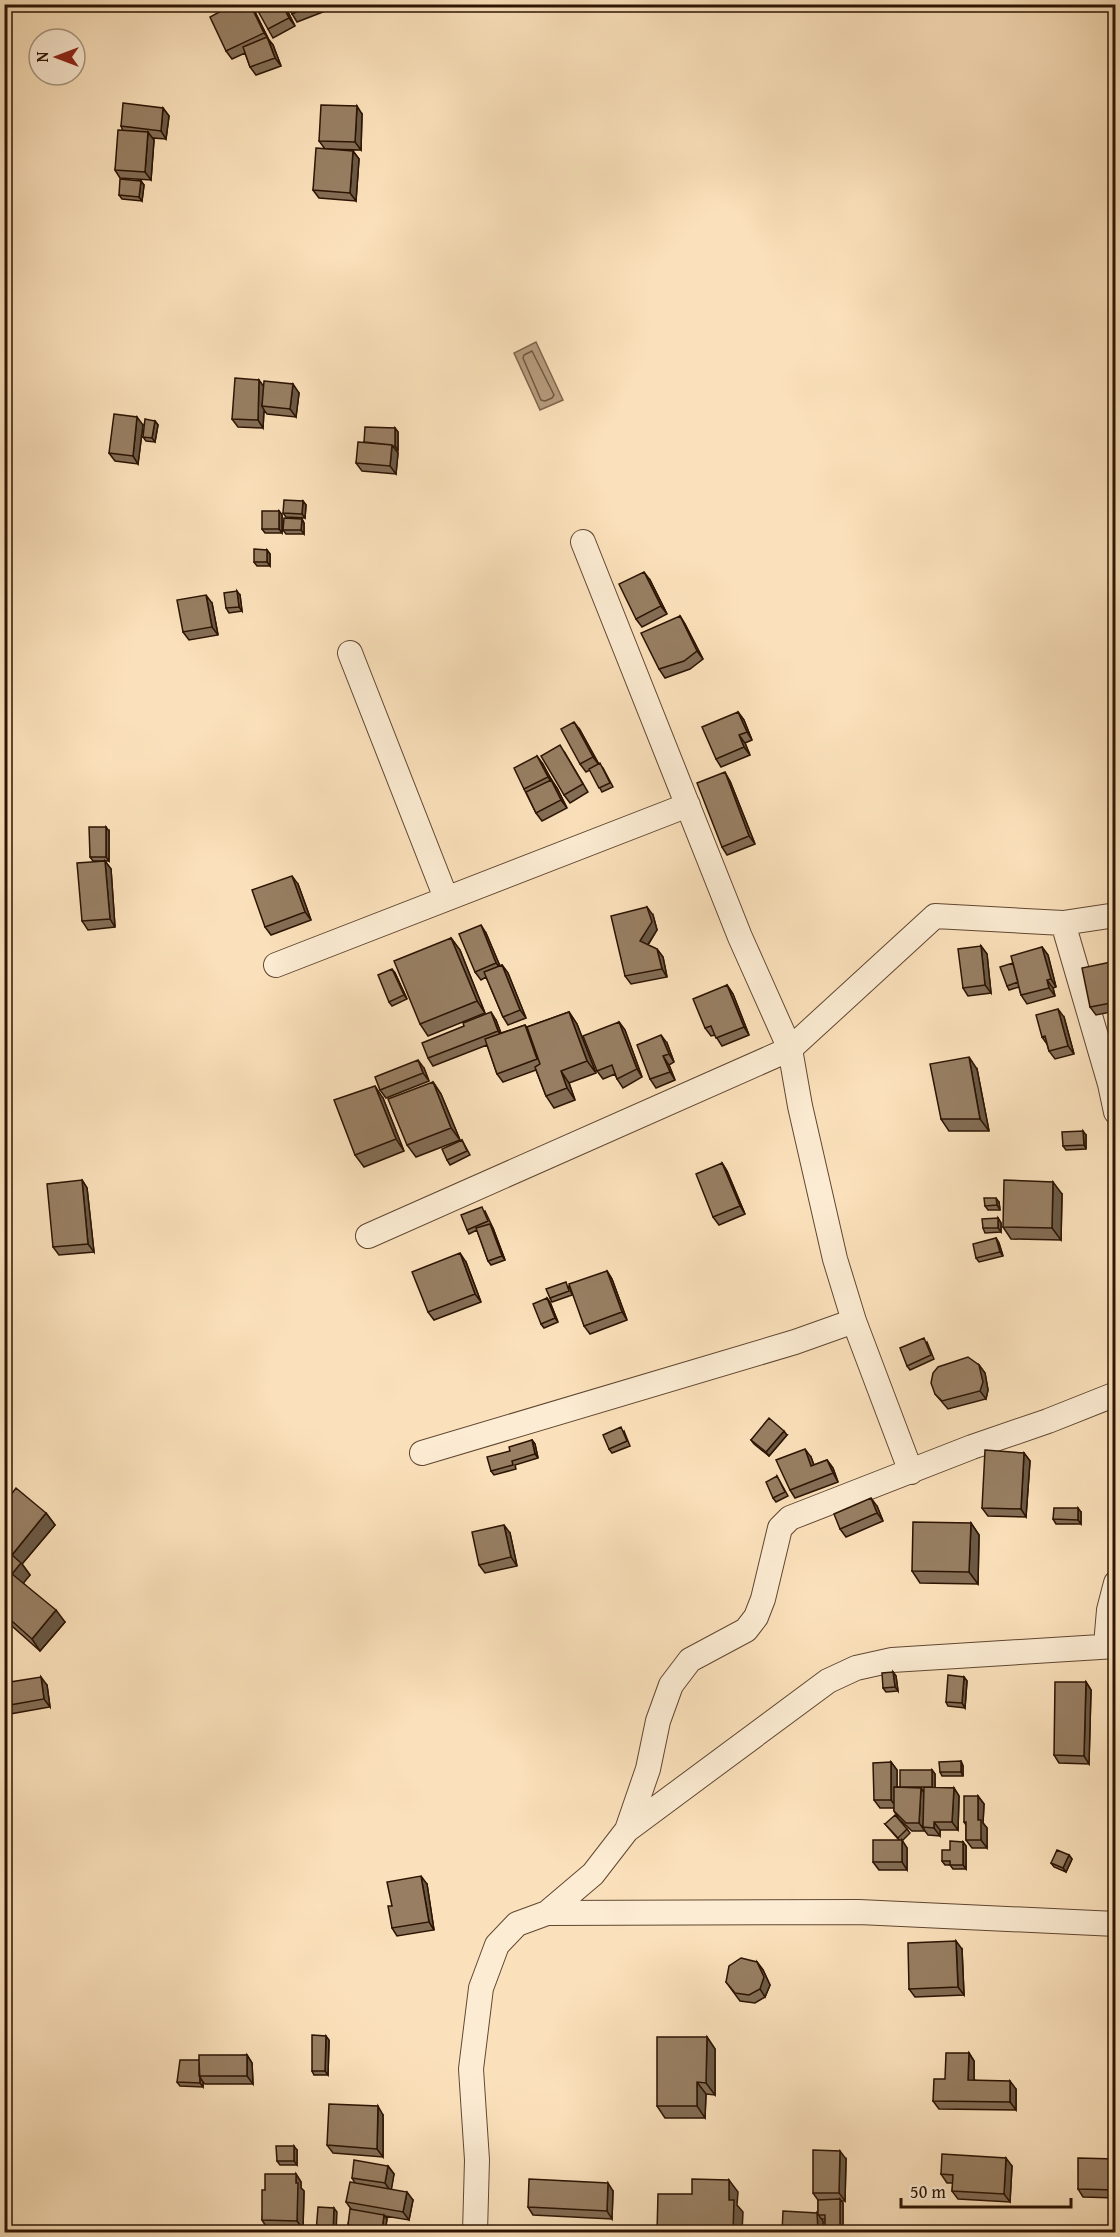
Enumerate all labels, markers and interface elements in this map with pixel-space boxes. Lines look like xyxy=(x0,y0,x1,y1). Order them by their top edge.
north arrow xyxy=(27,27,87,87)
text: N xyxy=(30,51,54,62)
scale bar xyxy=(901,2171,1070,2209)
text: 50 m xyxy=(910,2178,946,2205)

